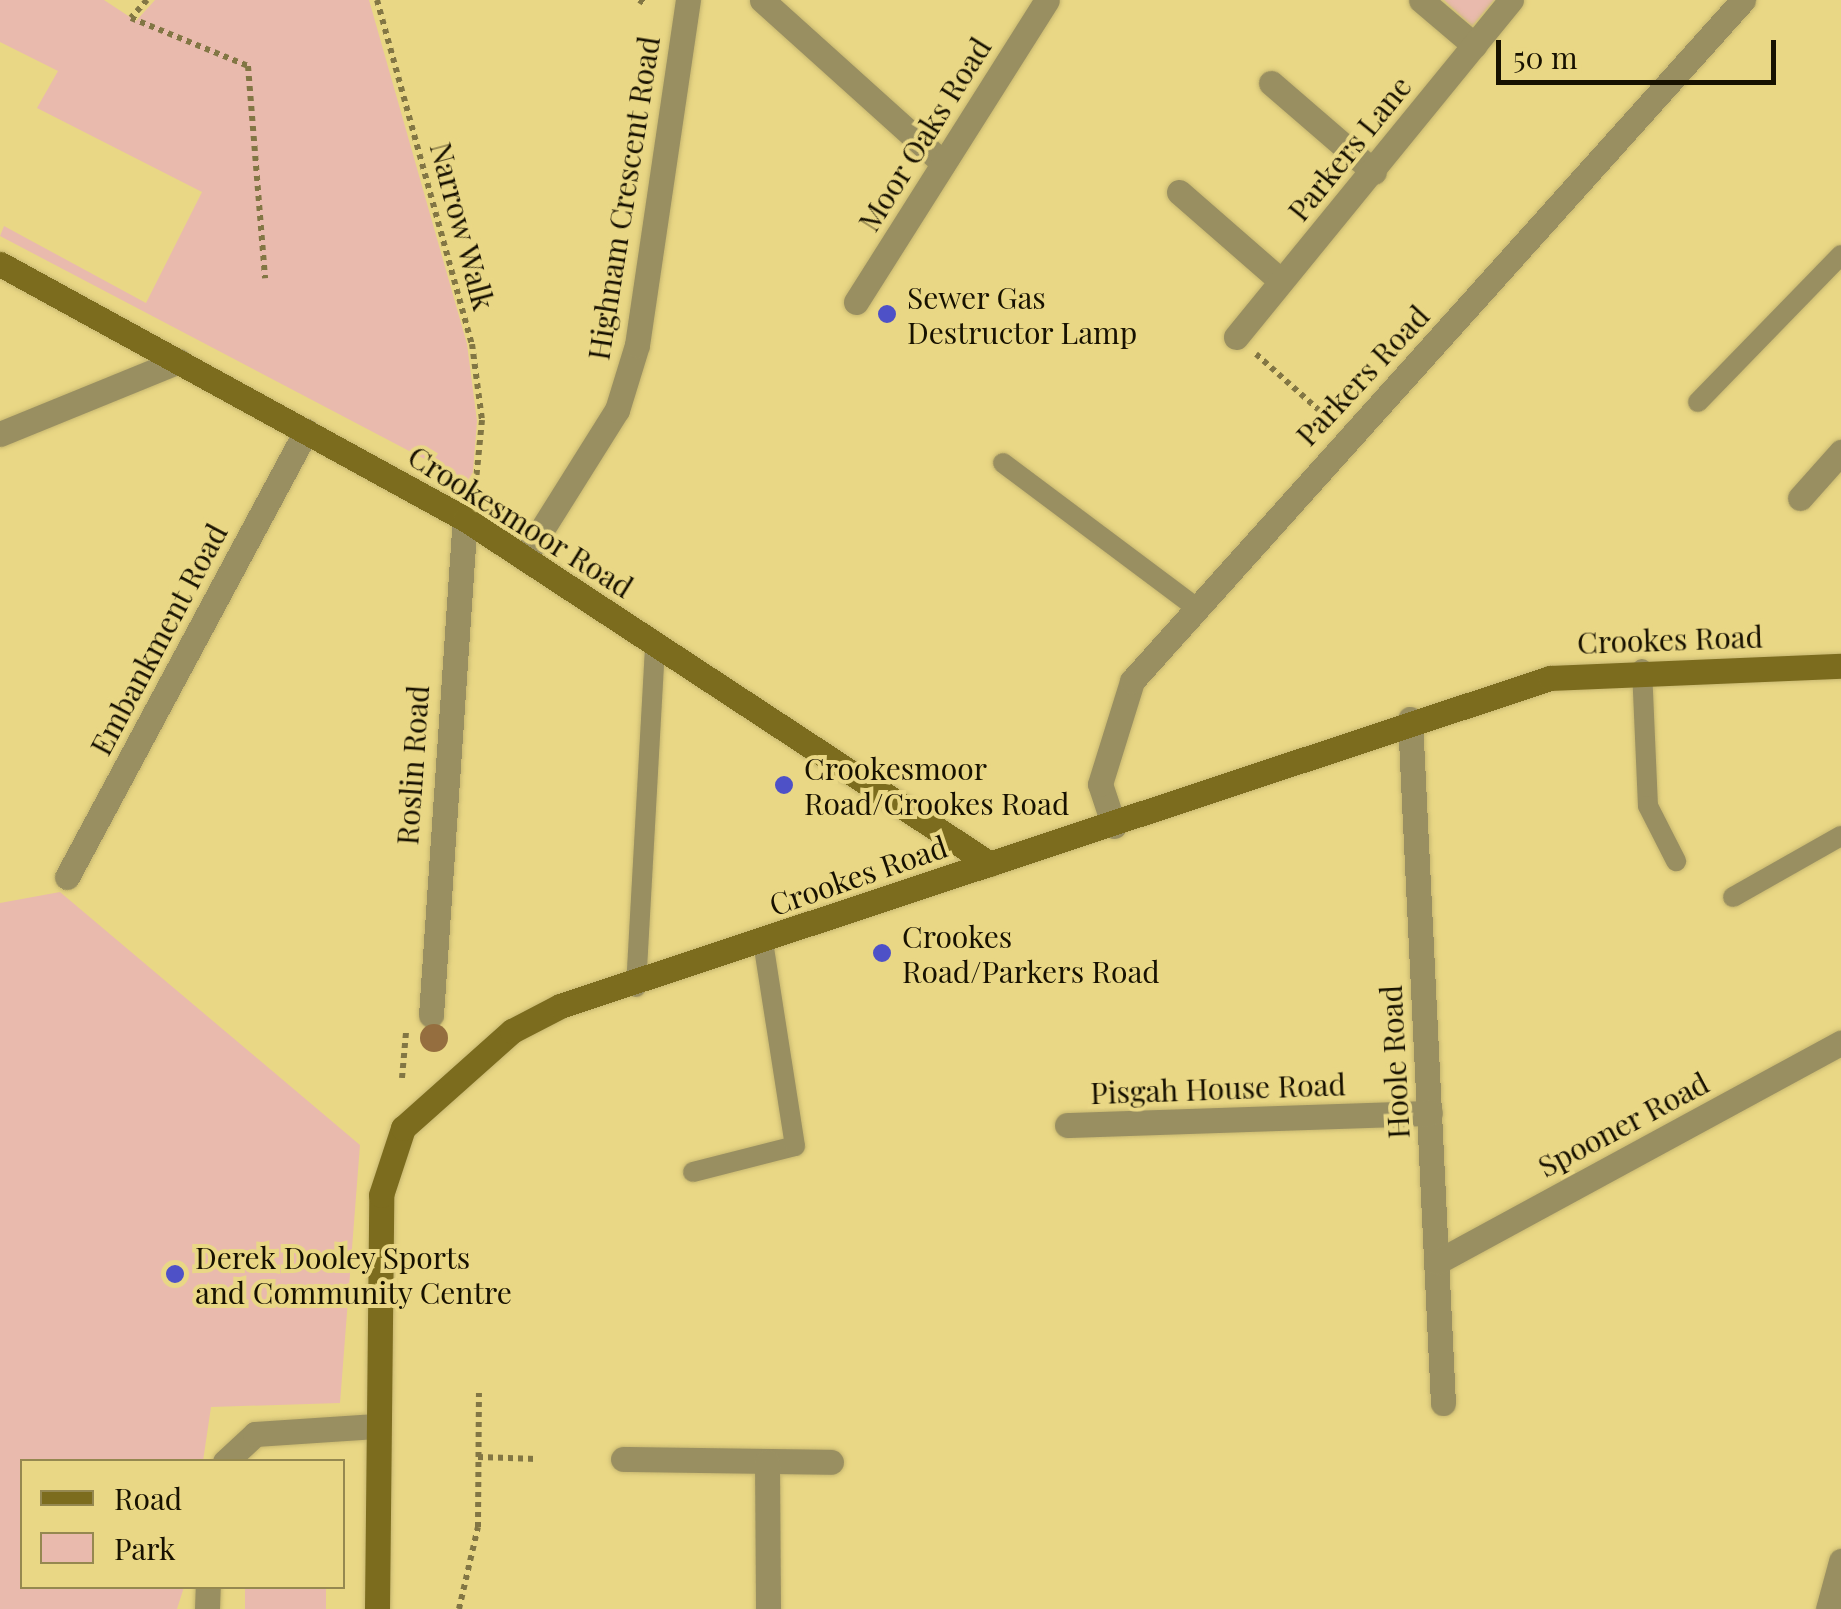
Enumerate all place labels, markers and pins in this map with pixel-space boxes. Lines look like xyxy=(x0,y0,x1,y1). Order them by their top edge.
place label: Sewer Gas Destructor Lamp xyxy=(907,279,1138,350)
marker: Sewer Gas Destructor Lamp xyxy=(876,303,898,325)
place label: Crookesmoor Road/Crookes Road xyxy=(804,750,1069,820)
marker: Crookesmoor Road/Crookes Road xyxy=(773,774,795,796)
place label: Crookes Road/Parkers Road xyxy=(902,918,1160,988)
marker: Crookes Road/Parkers Road xyxy=(871,942,893,964)
place label: Derek Dooley Sports and Community Centre xyxy=(195,1239,513,1310)
marker: Derek Dooley Sports and Community Centre xyxy=(164,1263,186,1285)

